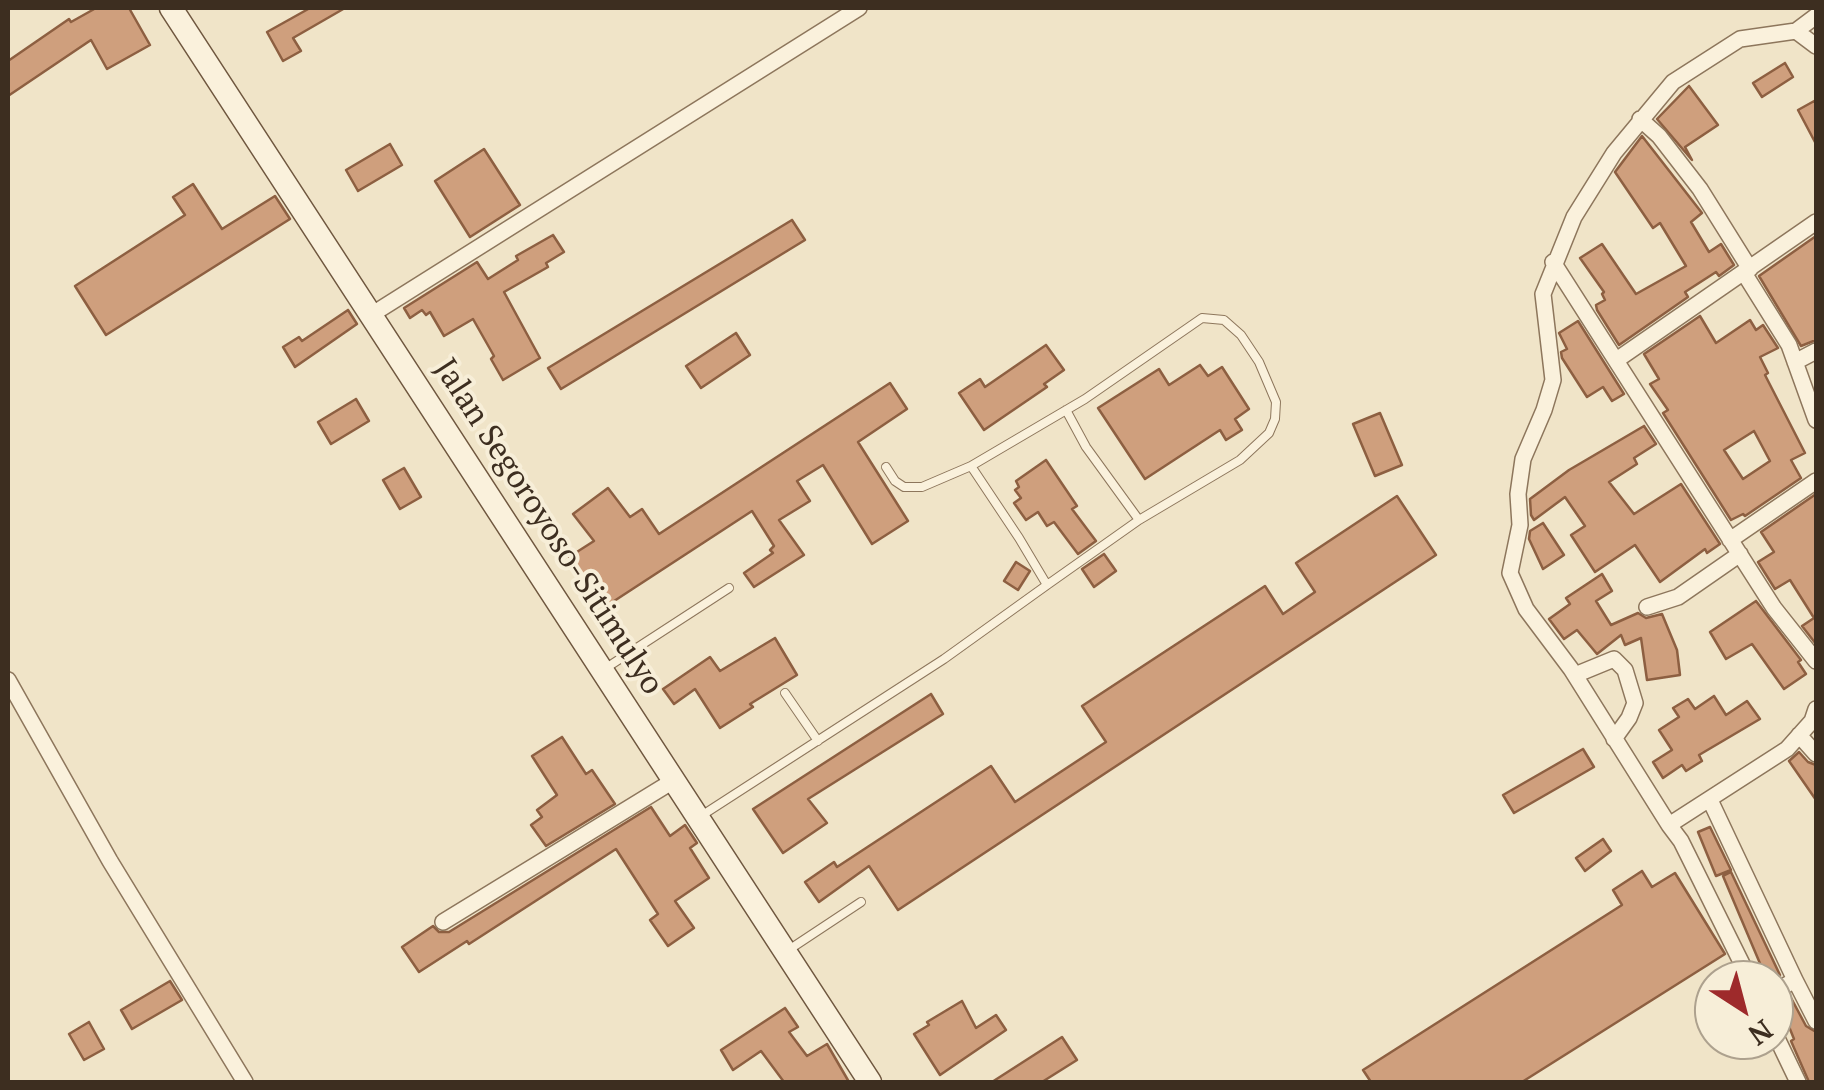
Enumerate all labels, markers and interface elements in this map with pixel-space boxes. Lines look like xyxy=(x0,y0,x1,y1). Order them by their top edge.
street label: Jalan Segoroyoso-Sitimulyo xyxy=(425,352,671,702)
north arrow xyxy=(1694,960,1794,1060)
text: N xyxy=(1741,1012,1780,1054)

